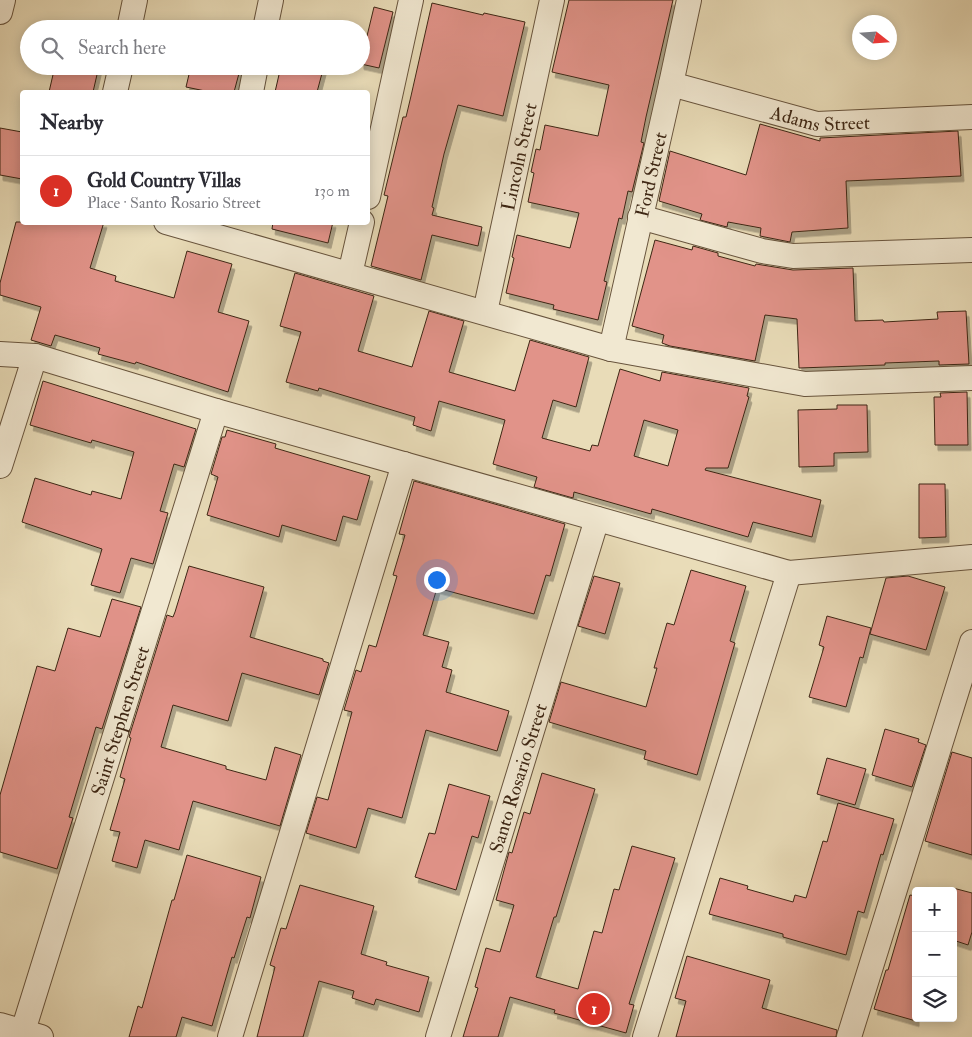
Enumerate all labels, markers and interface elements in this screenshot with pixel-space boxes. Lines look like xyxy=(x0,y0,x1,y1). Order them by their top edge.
north arrow xyxy=(852,15,897,60)
search box xyxy=(20,20,370,75)
icon: search xyxy=(38,34,66,62)
text: Search here xyxy=(78,36,166,60)
street label: Lincoln Street xyxy=(496,101,543,213)
street label: Adams Street xyxy=(767,101,870,137)
text: Nearby xyxy=(40,109,103,136)
street label: Ford Street xyxy=(630,130,673,220)
text: Gold Country Villas xyxy=(87,169,241,193)
text: 1 xyxy=(53,181,59,201)
text: 130 m xyxy=(314,181,350,201)
text: Place · Santo Rosario Street xyxy=(87,193,261,213)
your location xyxy=(424,567,450,593)
street label: Saint Stephen Street xyxy=(86,643,155,799)
street label: Santo Rosario Street xyxy=(484,700,553,856)
map controls xyxy=(912,887,957,1022)
button: + xyxy=(912,887,957,932)
button: − xyxy=(912,932,957,977)
button: layers xyxy=(912,977,957,1022)
pin: 1 xyxy=(578,990,610,1028)

